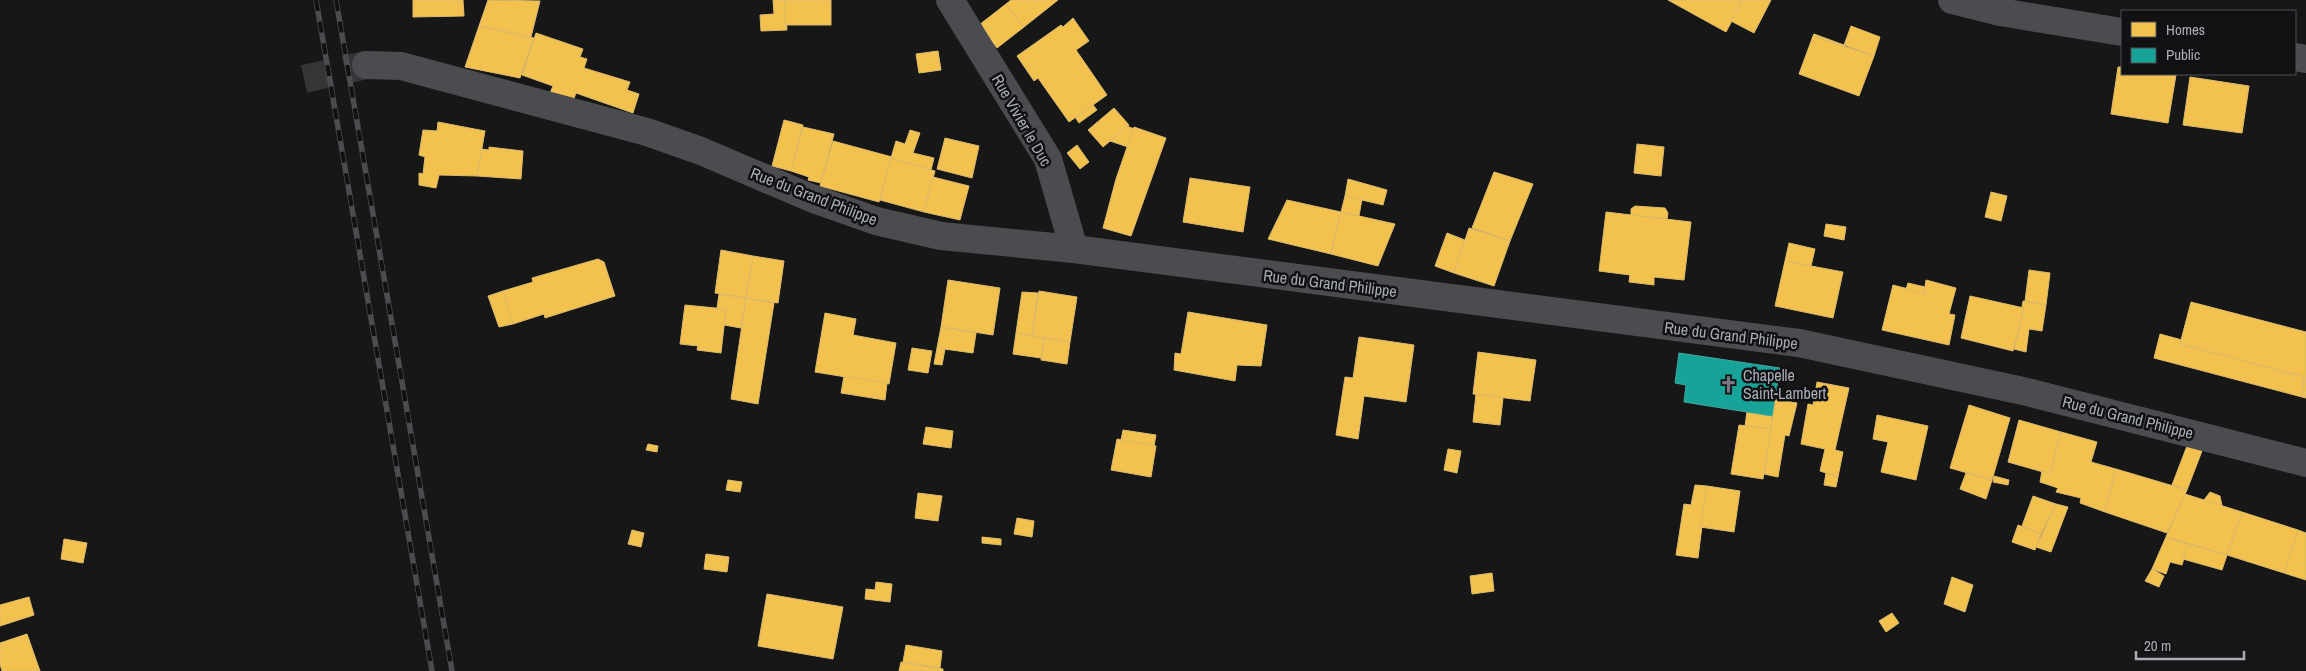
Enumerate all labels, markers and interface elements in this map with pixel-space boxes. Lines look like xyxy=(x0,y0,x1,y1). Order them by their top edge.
legend xyxy=(2121,10,2296,75)
text: Homes xyxy=(2166,19,2205,40)
text: Public xyxy=(2166,44,2200,65)
street label: Rue Vivier le Duc xyxy=(987,70,1057,170)
street label: Rue du Grand Philippe xyxy=(747,162,881,230)
street label: Rue du Grand Philippe xyxy=(1262,264,1398,302)
street label: Rue du Grand Philippe xyxy=(1663,316,1799,354)
place label: Chapelle Saint-Lambert xyxy=(1743,364,1826,404)
church icon: Chapelle Saint-Lambert xyxy=(1719,374,1739,394)
street label: Rue du Grand Philippe xyxy=(2060,390,2196,444)
scale bar xyxy=(2136,628,2244,660)
text: 20 m xyxy=(2144,635,2171,656)

